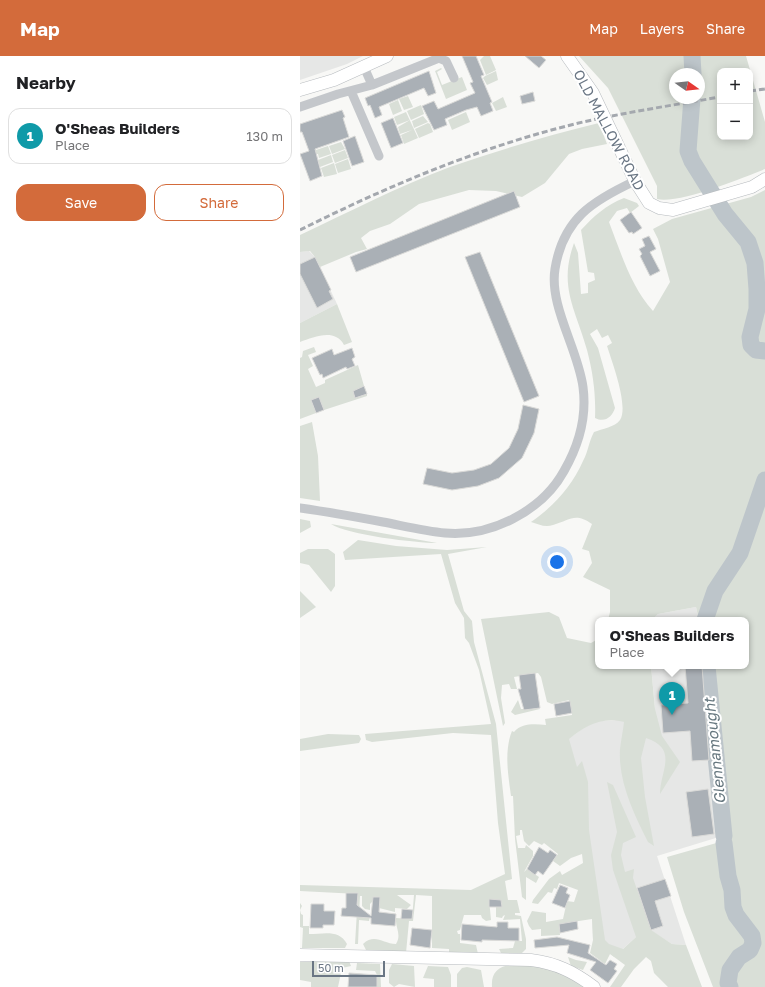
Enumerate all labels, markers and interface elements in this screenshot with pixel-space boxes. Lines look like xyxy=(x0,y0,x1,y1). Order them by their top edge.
text: Map xyxy=(20,17,60,40)
text: Map xyxy=(589,20,618,37)
text: Layers xyxy=(640,20,684,37)
text: Share xyxy=(706,20,745,37)
street label: OLD MALLOW ROAD xyxy=(570,66,648,193)
north arrow xyxy=(669,68,705,104)
map controls xyxy=(717,68,753,140)
button: + xyxy=(717,68,753,104)
text: Nearby xyxy=(16,72,76,93)
button: − xyxy=(717,104,753,140)
text: O'Sheas Builders xyxy=(55,119,180,137)
text: 1 xyxy=(27,128,33,144)
text: 130 m xyxy=(246,128,283,144)
text: Place xyxy=(55,137,90,153)
button: Save xyxy=(16,184,146,221)
button: Share xyxy=(154,184,284,221)
your location xyxy=(547,552,567,572)
popup xyxy=(595,617,749,669)
text: O'Sheas Builders xyxy=(610,626,734,644)
text: Place xyxy=(610,644,644,660)
pin: 1 xyxy=(659,682,685,715)
water label: Glennamought xyxy=(699,695,730,805)
scale bar xyxy=(312,959,385,978)
text: 50 m xyxy=(318,961,344,974)

